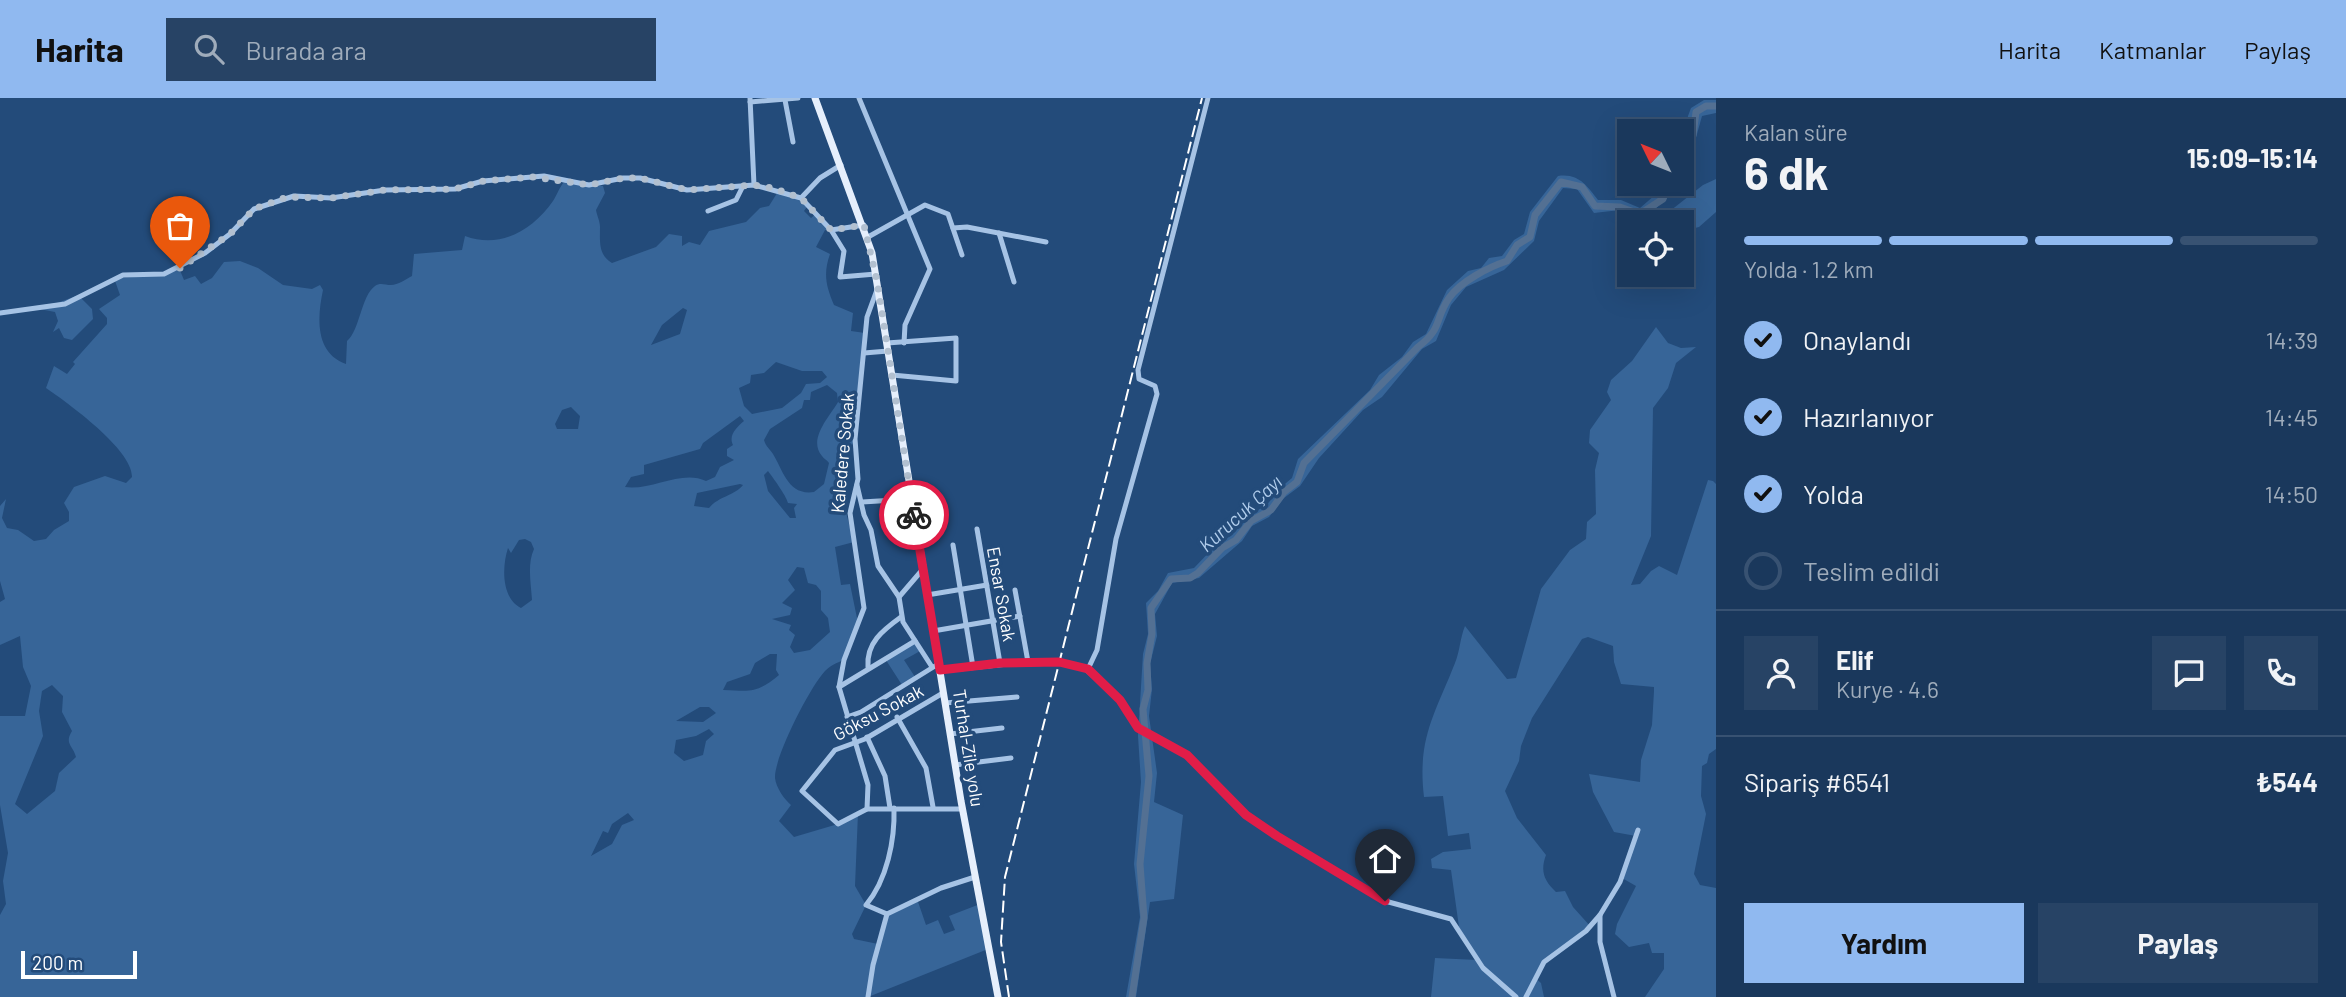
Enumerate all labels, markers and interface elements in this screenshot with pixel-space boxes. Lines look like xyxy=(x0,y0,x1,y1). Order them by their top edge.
search box xyxy=(166,18,656,81)
text: Harita xyxy=(35,29,124,69)
icon: search xyxy=(190,30,228,68)
text: Burada ara xyxy=(246,34,367,65)
text: Harita xyxy=(1998,35,2061,64)
text: Katmanlar xyxy=(2099,35,2206,64)
text: Paylaş xyxy=(2244,35,2311,64)
text: Kalan süre xyxy=(1744,118,1848,146)
north arrow xyxy=(1617,119,1694,196)
map controls xyxy=(1617,119,1694,287)
text: 15:09–15:14 xyxy=(2187,142,2318,173)
text: 6 dk xyxy=(1744,144,1828,199)
pin xyxy=(150,196,210,268)
icon: bag xyxy=(161,207,199,245)
button: locate xyxy=(1617,210,1694,287)
text: Yolda · 1.2 km xyxy=(1744,255,1874,283)
icon: check xyxy=(1744,321,1782,359)
text: Onaylandı xyxy=(1803,324,1911,355)
text: 14:39 xyxy=(2266,326,2318,354)
street label: Kaledere Sokak xyxy=(826,392,858,514)
icon: check xyxy=(1744,398,1782,436)
text: Hazırlanıyor xyxy=(1803,401,1934,432)
text: 14:45 xyxy=(2265,403,2318,431)
water label: Kurucuk Çayı xyxy=(1194,470,1286,556)
icon: check xyxy=(1744,475,1782,513)
text: Yolda xyxy=(1803,478,1864,509)
courier xyxy=(879,480,949,550)
text: 14:50 xyxy=(2265,480,2318,508)
icon: bike xyxy=(895,496,933,534)
street label: Ensar Sokak xyxy=(983,545,1021,643)
text: Teslim edildi xyxy=(1803,555,1940,586)
button: person xyxy=(1744,636,1818,710)
button: chat xyxy=(2152,636,2226,710)
button: phone xyxy=(2244,636,2318,710)
text: Elif xyxy=(1836,644,1874,675)
text: Kurye · 4.6 xyxy=(1836,675,1939,703)
street label: Göksu Sokak xyxy=(829,679,927,745)
street label: Turhal-Zile yolu xyxy=(949,688,989,808)
text: Sipariş #6541 xyxy=(1744,766,1890,797)
text: ₺544 xyxy=(2256,766,2318,797)
pin xyxy=(1355,829,1415,901)
icon: home xyxy=(1366,840,1404,878)
button: Yardım xyxy=(1744,903,2024,983)
button: Paylaş xyxy=(2038,903,2318,983)
scale bar xyxy=(21,948,136,980)
text: 200 m xyxy=(32,951,83,974)

